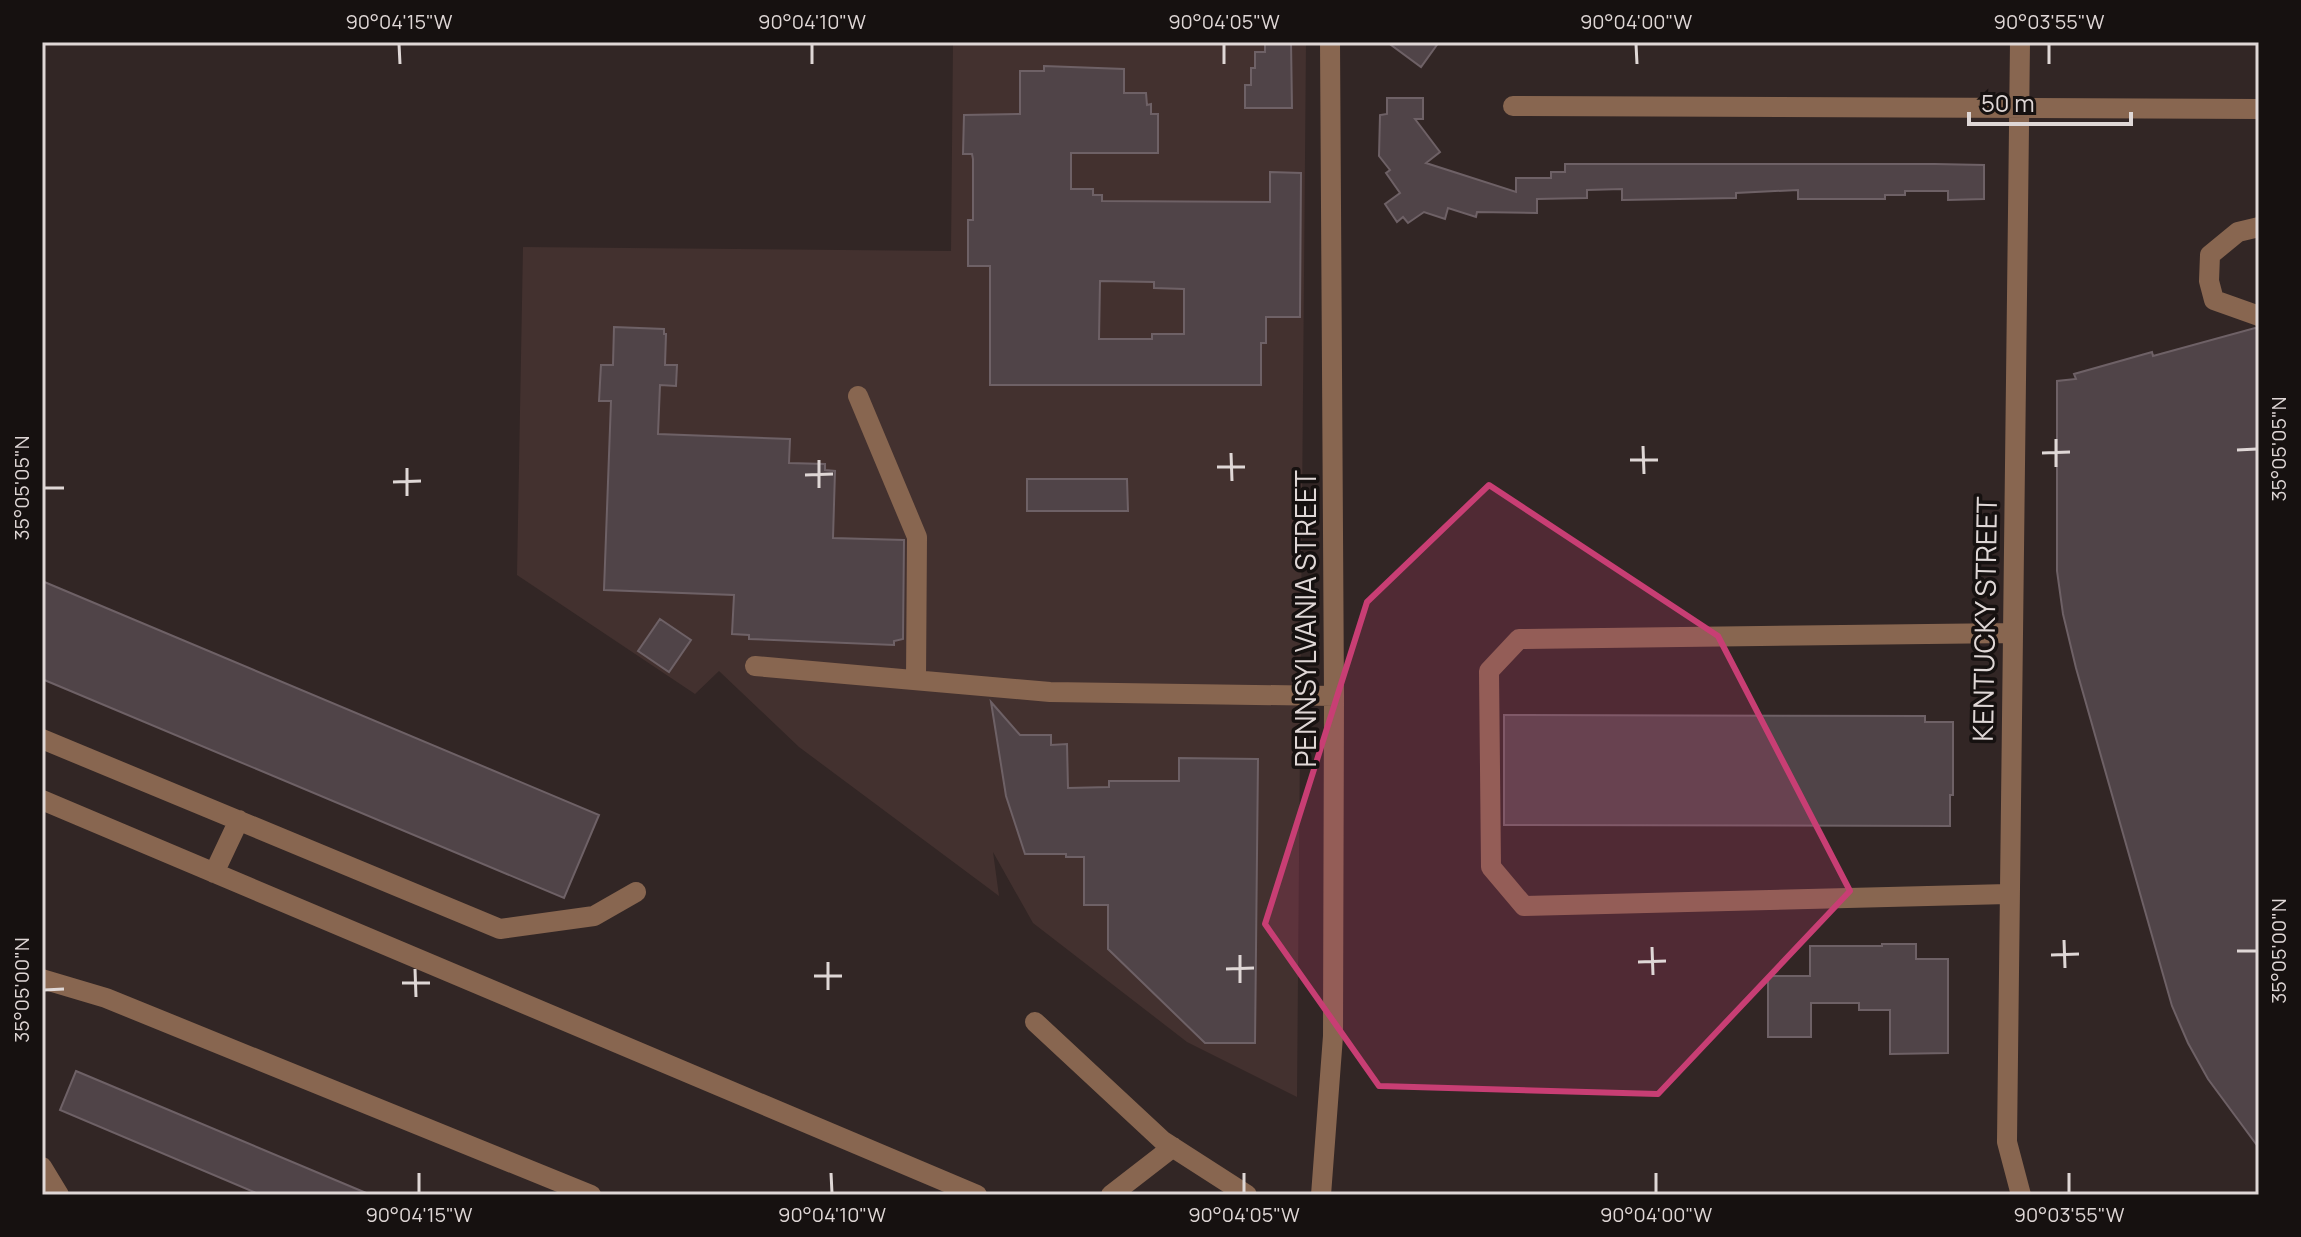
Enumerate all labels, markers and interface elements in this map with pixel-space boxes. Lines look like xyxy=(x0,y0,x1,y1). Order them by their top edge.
text: 90°04'15"W xyxy=(345,8,453,35)
text: 90°04'10"W xyxy=(758,8,866,35)
text: 90°04'05"W xyxy=(1168,8,1280,35)
text: 90°04'00"W xyxy=(1580,8,1692,35)
text: 90°03'55"W xyxy=(1994,8,2105,35)
scale bar xyxy=(1969,76,2131,126)
text: 50 m xyxy=(1981,86,2035,119)
text: 35°05'05"N xyxy=(2265,397,2292,501)
text: 35°05'05"N xyxy=(8,436,35,540)
street label: PENNSYLVANIA STREET xyxy=(1286,470,1324,768)
street label: KENTUCKY STREET xyxy=(1963,496,2005,742)
text: 35°05'00"N xyxy=(2265,898,2292,1004)
text: 35°05'00"N xyxy=(8,937,35,1043)
text: 90°04'15"W xyxy=(365,1201,473,1228)
text: 90°04'10"W xyxy=(778,1201,886,1228)
text: 90°04'05"W xyxy=(1188,1201,1300,1228)
text: 90°04'00"W xyxy=(1600,1201,1712,1228)
text: 90°03'55"W xyxy=(2014,1201,2125,1228)

